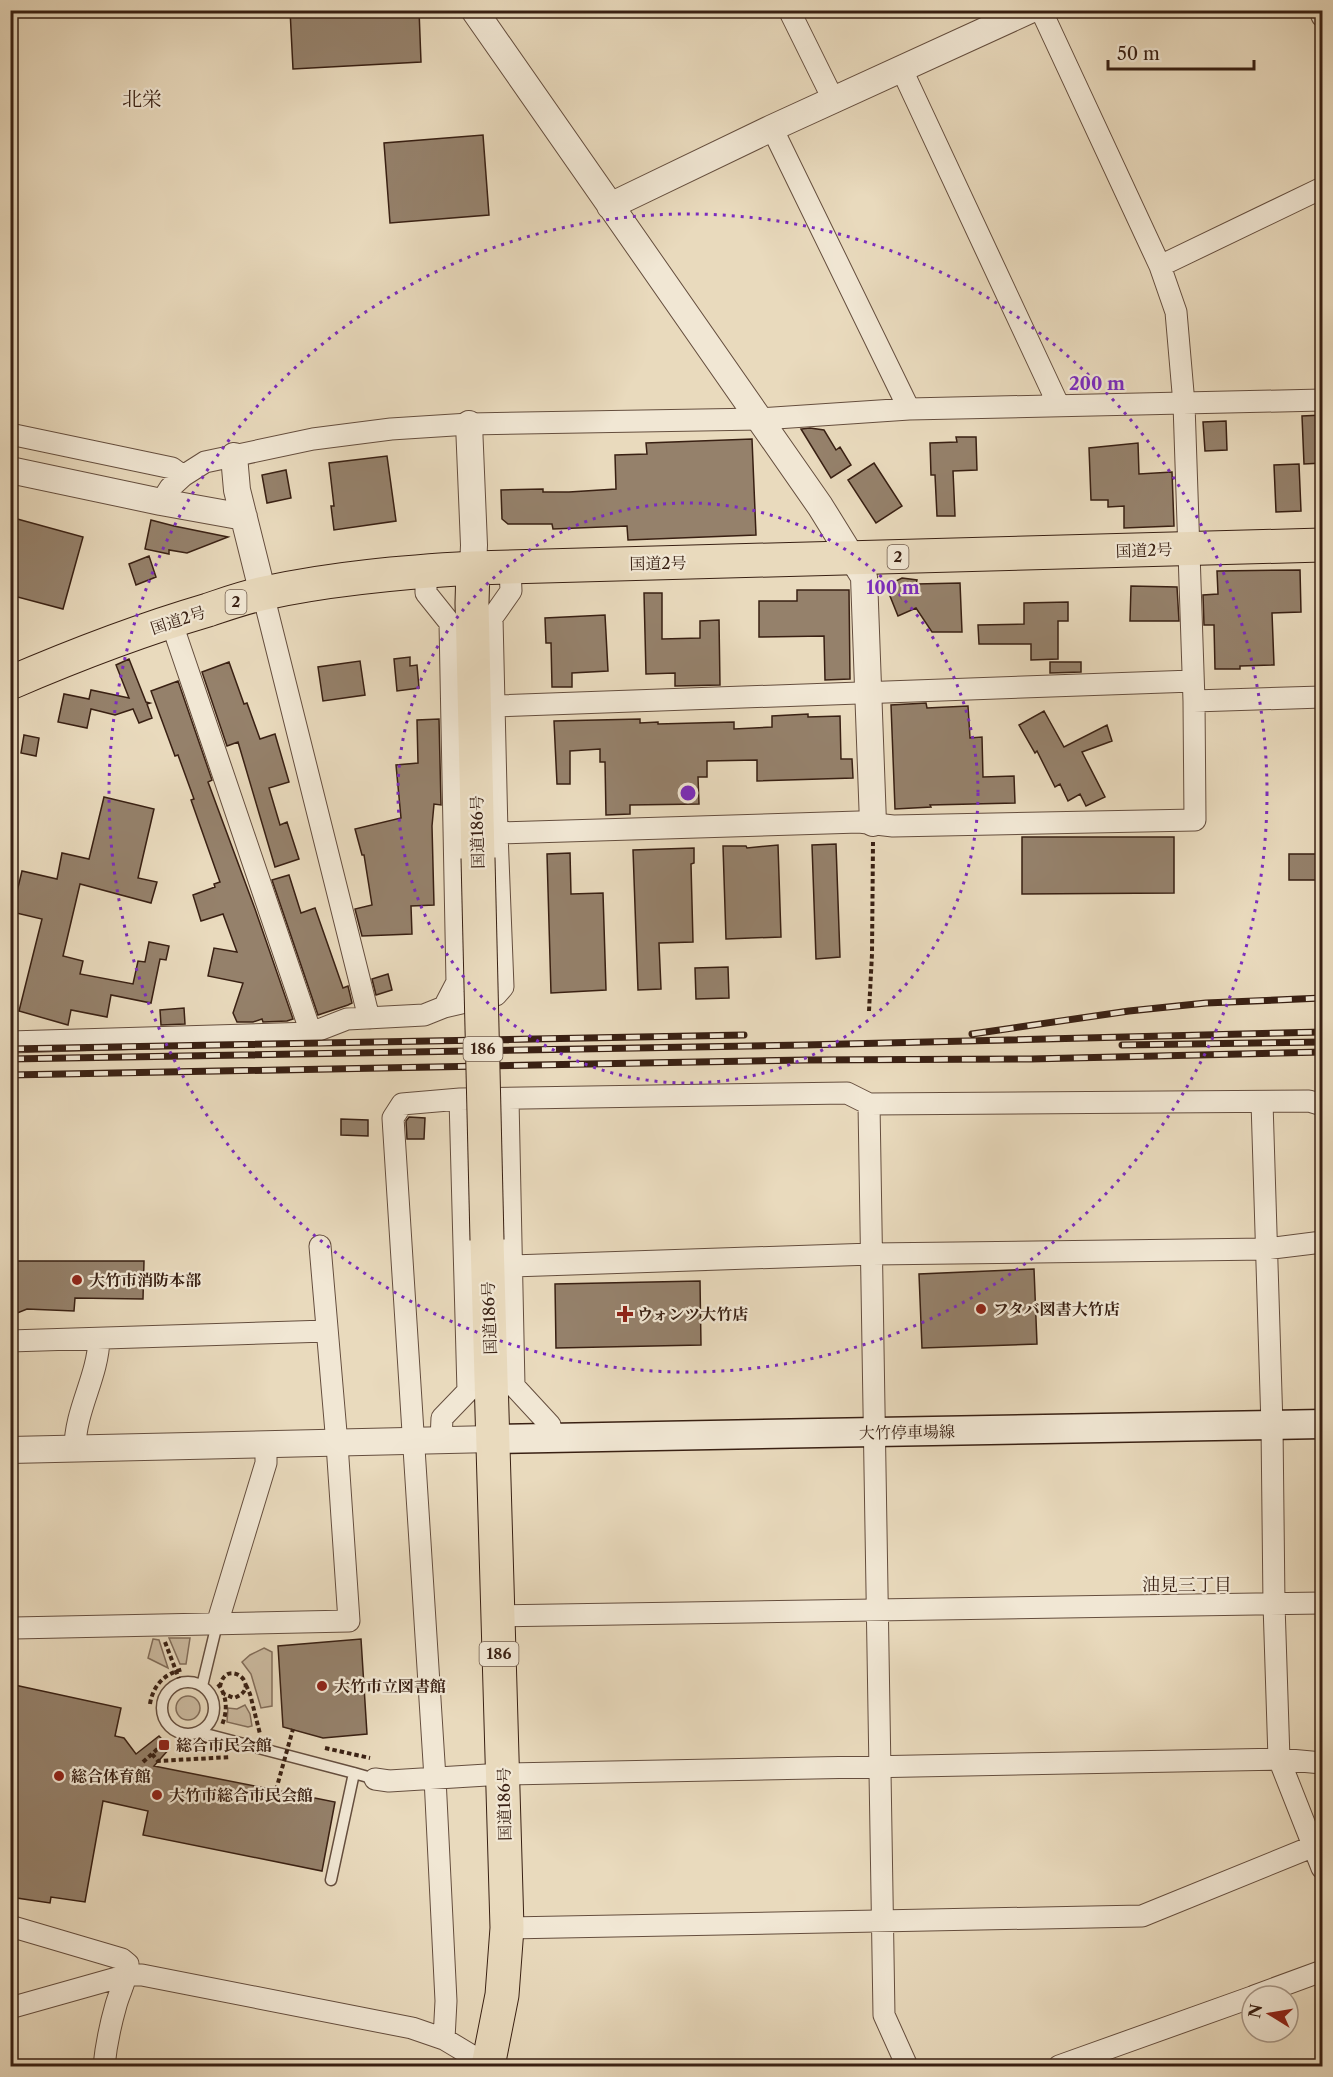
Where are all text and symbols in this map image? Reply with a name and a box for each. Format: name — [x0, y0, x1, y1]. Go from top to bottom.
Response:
scale bar — [1108, 33, 1254, 71]
text: 50 m — [1117, 43, 1160, 65]
district label: 北栄 — [122, 87, 162, 111]
text: 200 m — [1069, 373, 1125, 395]
street label: 国道2号 — [1115, 539, 1173, 561]
road number: 2 — [888, 545, 908, 569]
street label: 国道2号 — [629, 553, 687, 573]
text: 100 m — [866, 577, 920, 599]
road number: 2 — [226, 590, 246, 614]
street label: 国道2号 — [148, 602, 208, 638]
centre of rings — [678, 783, 698, 803]
street label: 国道186号 — [466, 795, 488, 869]
road number: 186 — [464, 1037, 502, 1061]
place label: 大竹市消防本部 — [89, 1270, 202, 1290]
marker: 大竹市消防本部 — [70, 1273, 84, 1287]
street label: 国道186号 — [478, 1281, 500, 1355]
place label: フタバ図書大竹店 — [993, 1299, 1120, 1319]
marker: フタバ図書大竹店 — [974, 1302, 988, 1316]
place label: ウォンツ大竹店 — [637, 1304, 748, 1324]
marker: ウォンツ大竹店 — [618, 1307, 632, 1321]
street label: 大竹停車場線 — [859, 1421, 955, 1443]
district label: 油見三丁目 — [1142, 1574, 1232, 1596]
road number: 186 — [480, 1642, 518, 1666]
place label: 大竹市立図書館 — [334, 1676, 446, 1696]
marker: 大竹市立図書館 — [315, 1679, 329, 1693]
place label: 総合市民会館 — [176, 1735, 272, 1755]
marker: 総合市民会館 — [157, 1738, 171, 1752]
place label: 総合体育館 — [71, 1766, 151, 1786]
street label: 国道186号 — [493, 1767, 515, 1841]
marker: 総合体育館 — [52, 1769, 66, 1783]
place label: 大竹市総合市民会館 — [169, 1785, 313, 1805]
marker: 大竹市総合市民会館 — [150, 1788, 164, 1802]
north arrow — [1240, 1984, 1300, 2044]
text: N — [1244, 2002, 1266, 2020]

